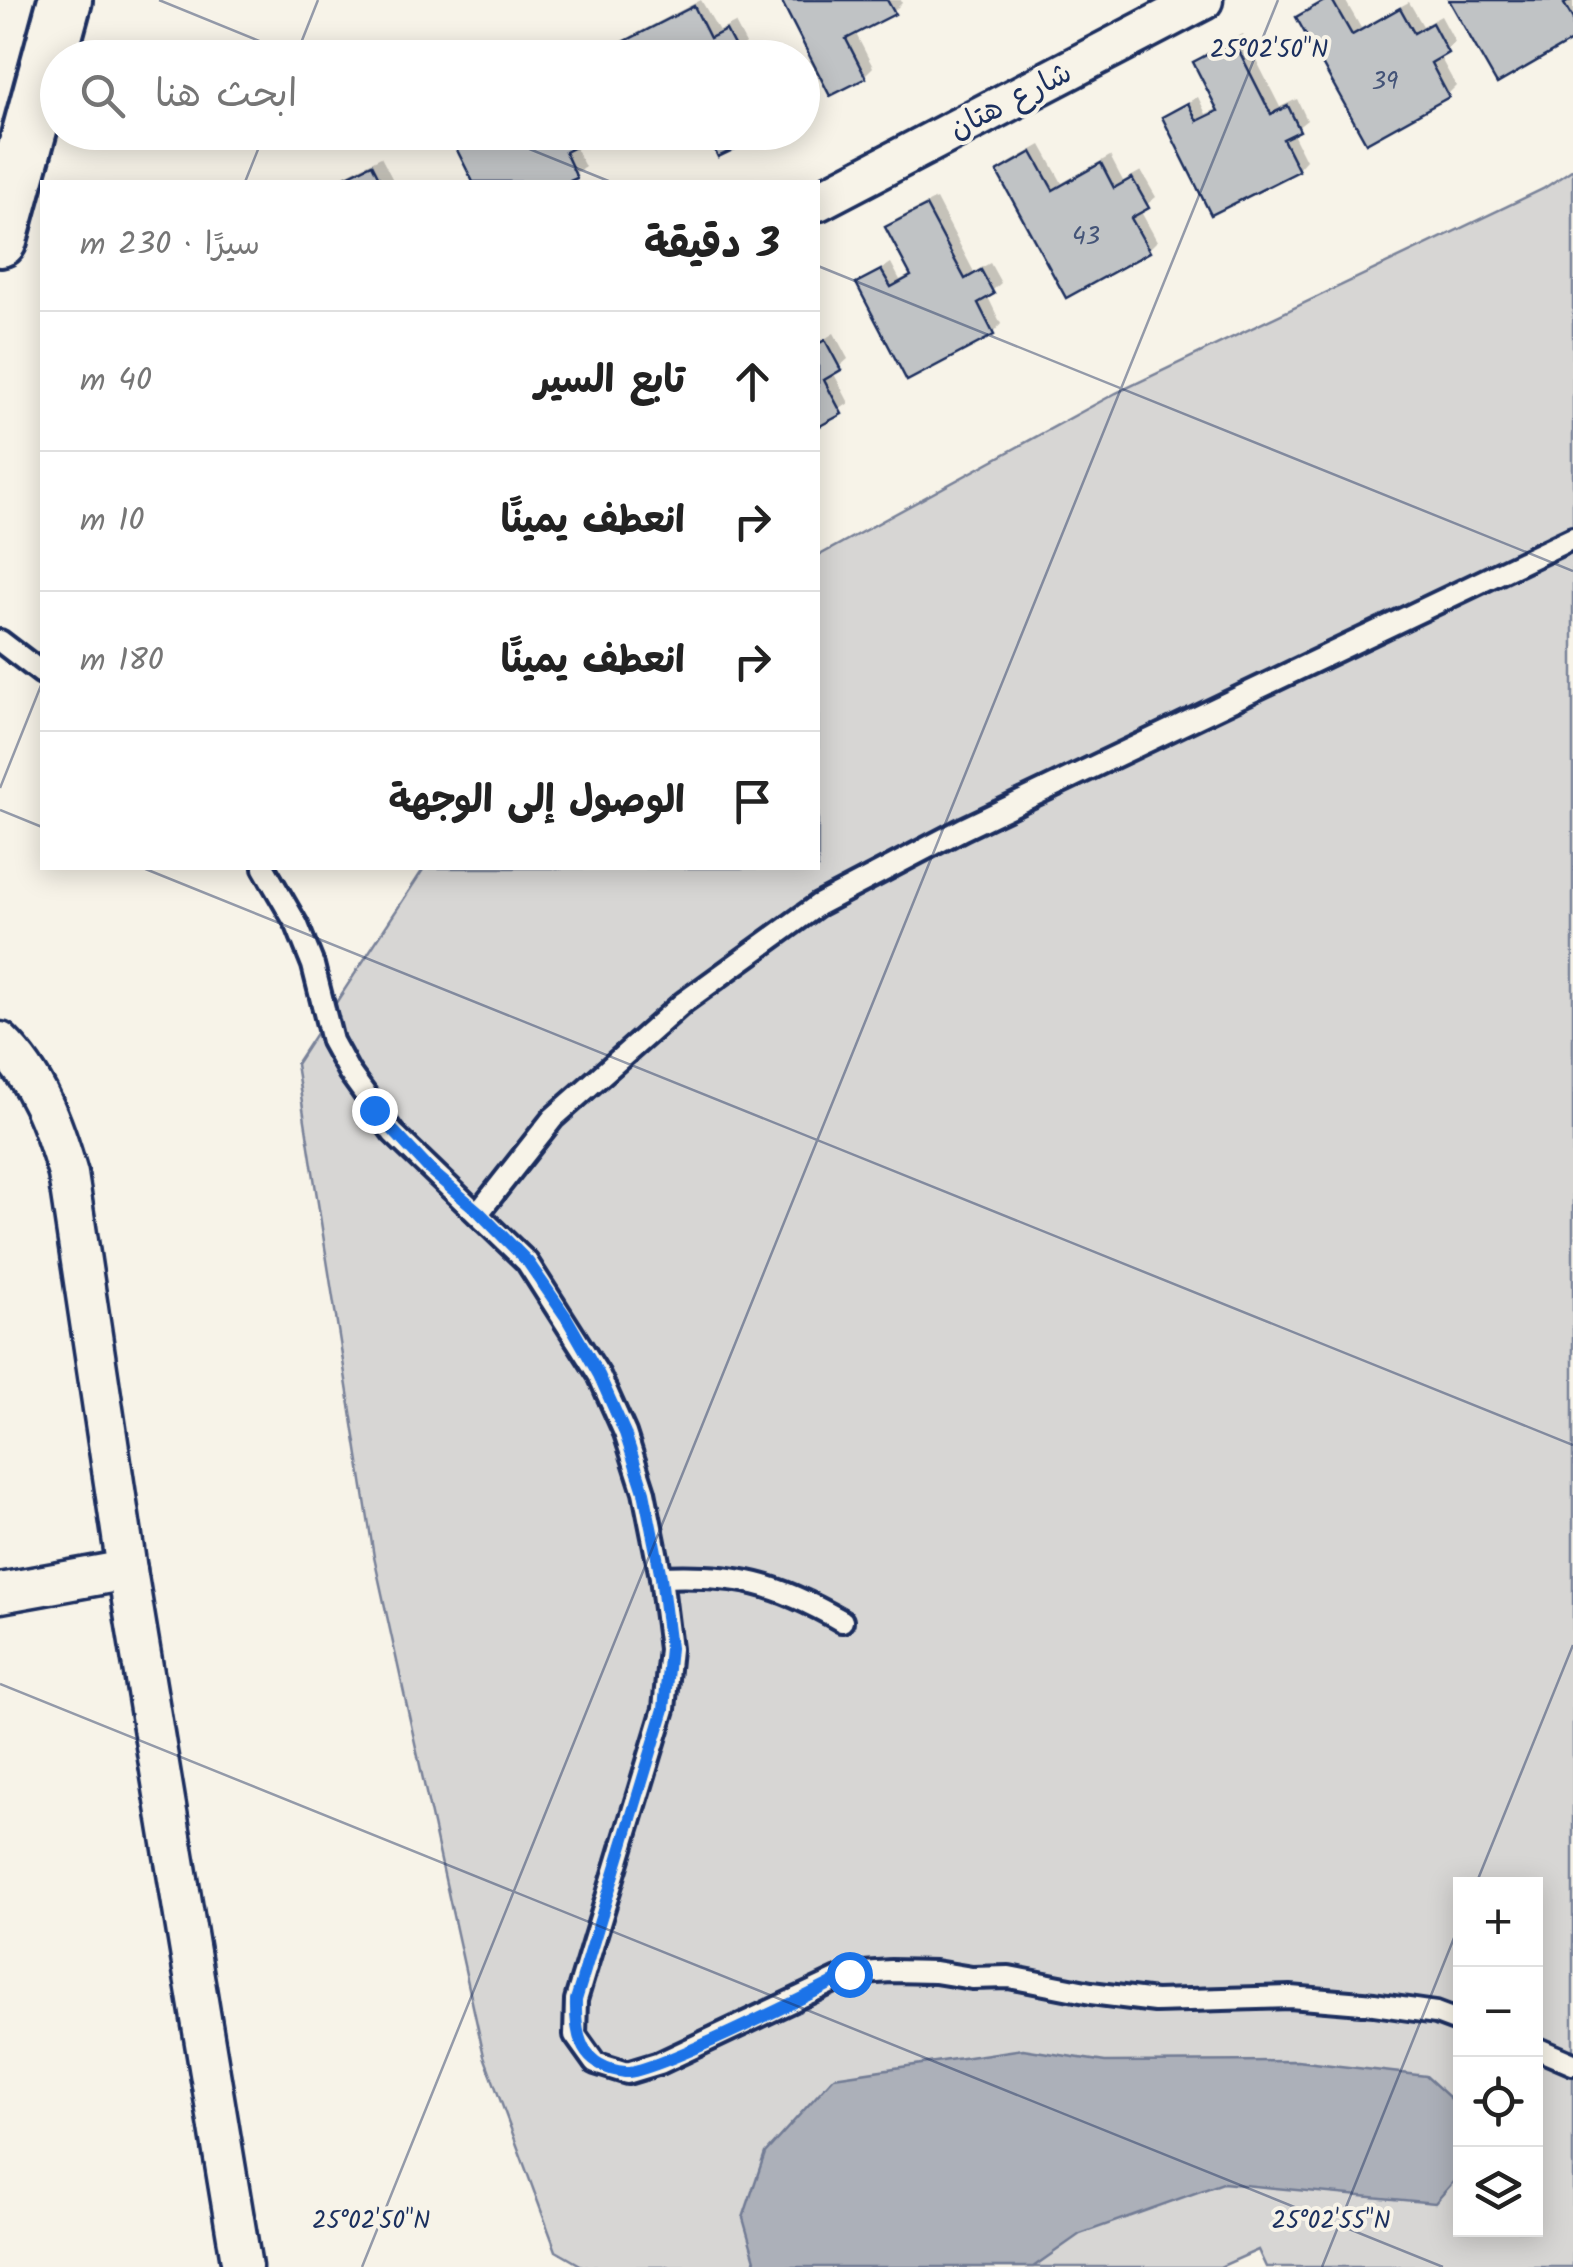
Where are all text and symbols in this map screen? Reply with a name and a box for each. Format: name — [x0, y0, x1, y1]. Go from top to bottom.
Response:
text: 25°02'50"N — [1210, 30, 1328, 70]
search box — [40, 40, 820, 150]
street label: شارع هتان — [941, 50, 1081, 153]
house number: 39 — [1372, 62, 1398, 102]
text: ابحث هنا — [155, 66, 297, 126]
icon: search — [75, 68, 130, 123]
text: 3 دقيقة — [644, 212, 780, 279]
house number: 43 — [1072, 217, 1100, 257]
text: سيرًا · 230 m — [80, 220, 260, 271]
text: تابع السير — [535, 352, 685, 412]
icon: ahead — [725, 354, 780, 409]
text: 40 m — [80, 356, 152, 407]
text: انعطف يمينًا — [501, 492, 685, 552]
icon: right — [725, 494, 780, 549]
text: 10 m — [80, 496, 144, 547]
text: انعطف يمينًا — [501, 632, 685, 692]
icon: right — [725, 634, 780, 689]
text: 180 m — [80, 636, 164, 687]
text: الوصول إلى الوجهة — [389, 772, 685, 832]
icon: arrive — [725, 774, 780, 829]
route end — [352, 1088, 398, 1134]
map controls — [1453, 1877, 1543, 2237]
button: + — [1453, 1877, 1543, 1967]
route start — [827, 1952, 873, 1998]
button: − — [1453, 1967, 1543, 2057]
button: locate — [1453, 2057, 1543, 2147]
button: layers — [1453, 2147, 1543, 2237]
text: 25°02'50"N — [312, 2201, 430, 2241]
text: 25°02'55"N — [1271, 2201, 1391, 2241]

